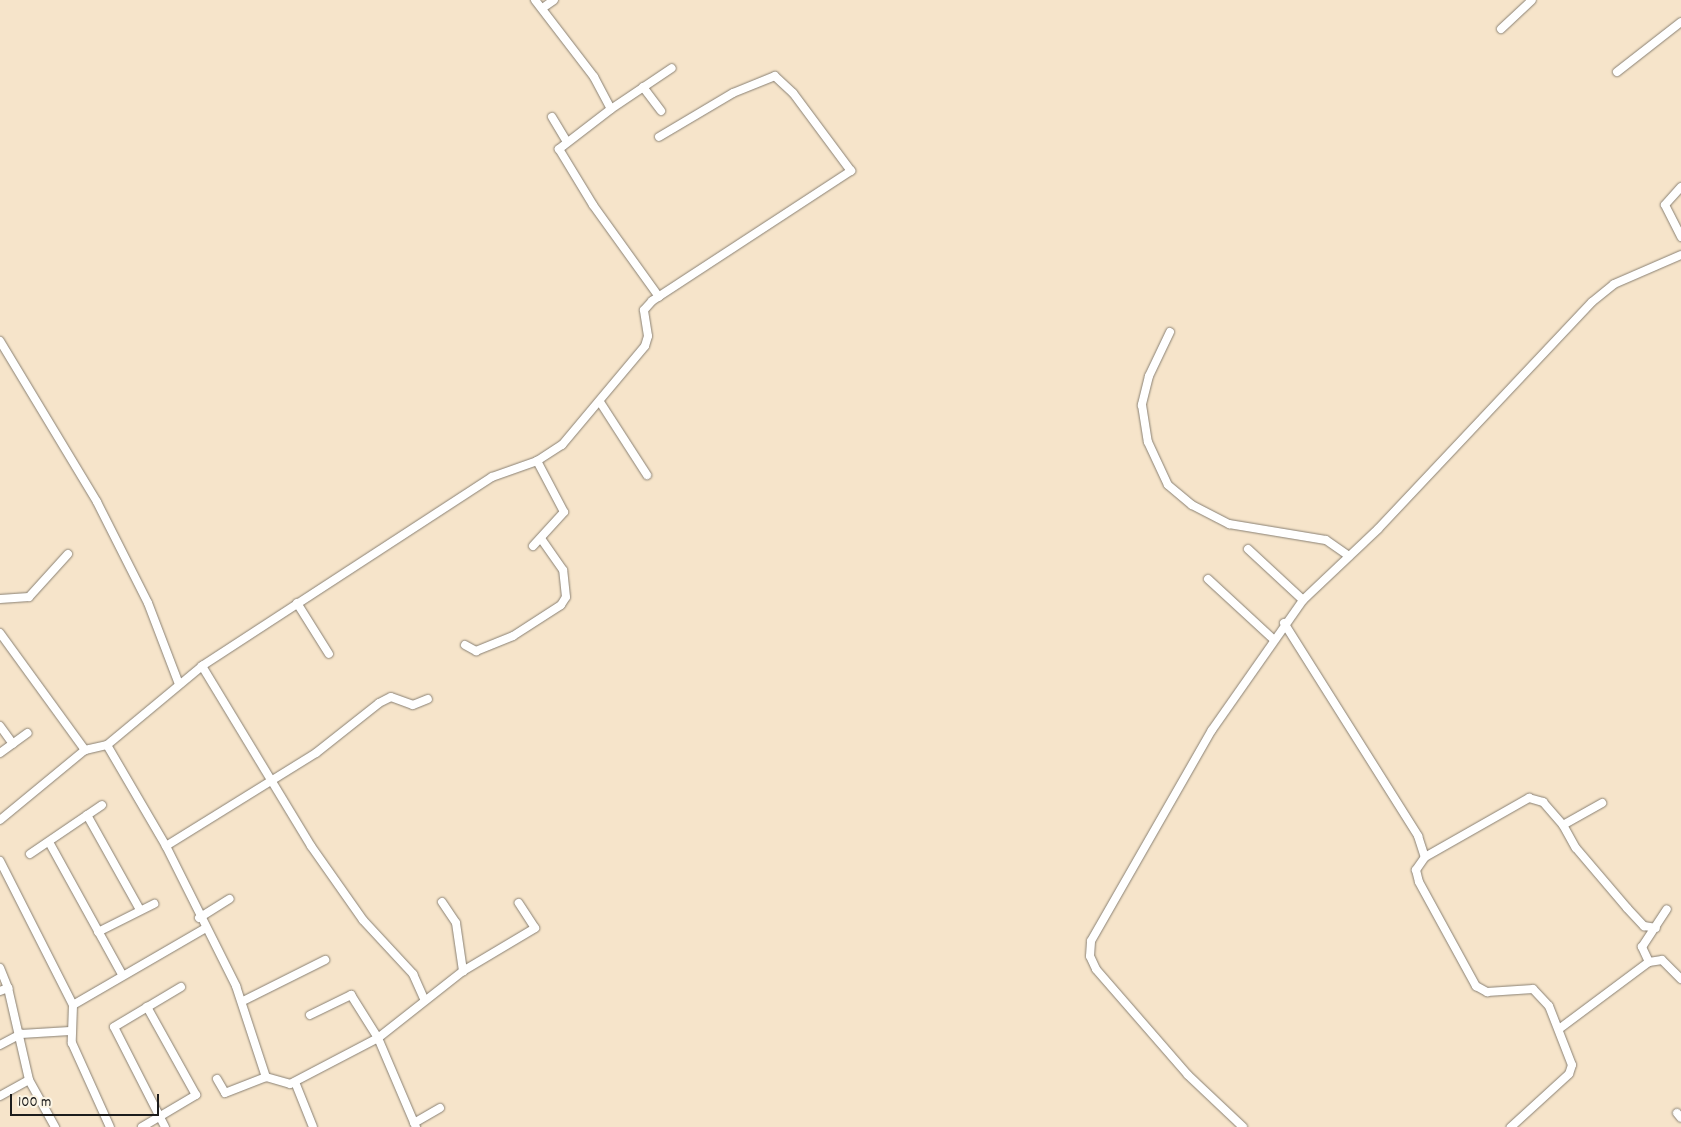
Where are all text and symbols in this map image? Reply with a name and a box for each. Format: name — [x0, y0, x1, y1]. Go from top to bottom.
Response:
scale bar — [12, 1084, 161, 1116]
text: 100 m — [18, 1092, 51, 1114]

